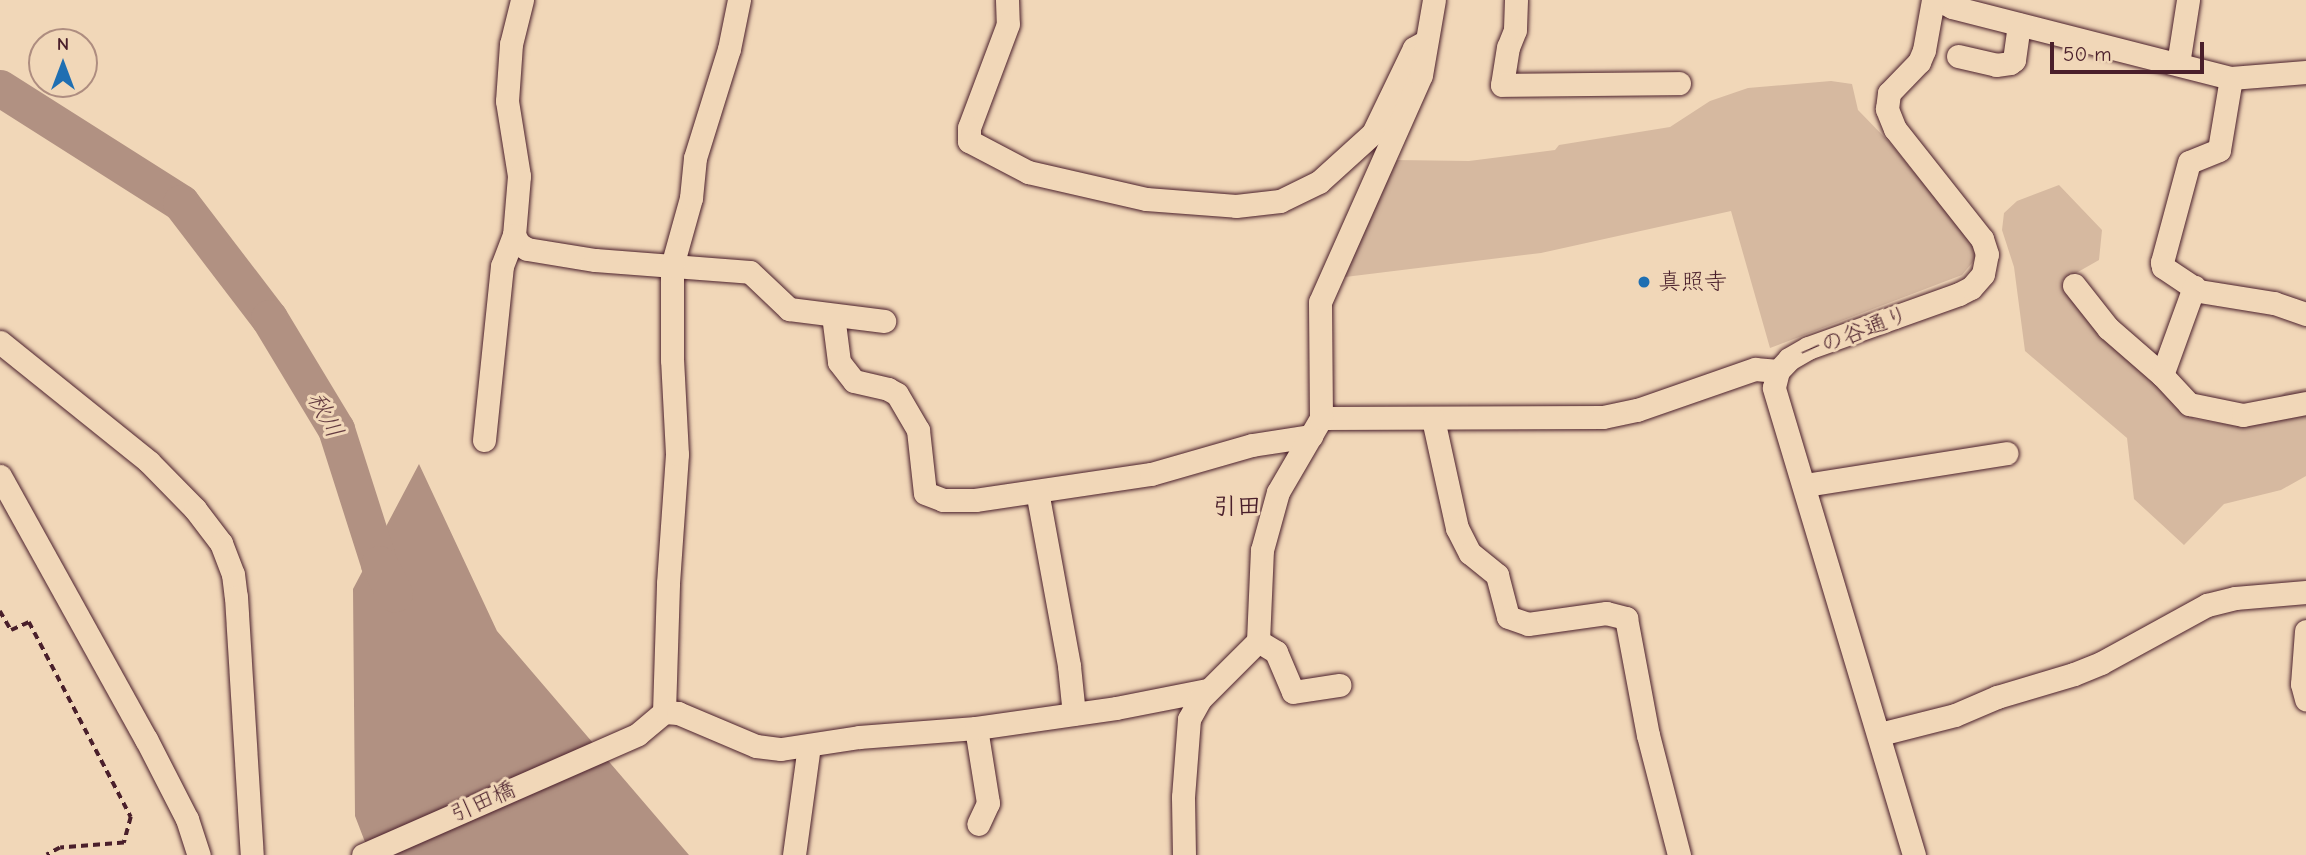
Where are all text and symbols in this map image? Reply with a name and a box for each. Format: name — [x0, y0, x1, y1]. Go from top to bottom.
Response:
north arrow — [28, 28, 98, 98]
scale bar — [2054, 28, 2208, 72]
text: N — [57, 33, 69, 55]
text: 50 m — [2063, 42, 2112, 66]
place label: 真照寺 — [1658, 268, 1727, 296]
marker: 真照寺 — [1636, 274, 1652, 290]
street label: 一の谷通り — [1795, 301, 1913, 367]
water label: 秋川 — [301, 387, 349, 443]
district label: 引田 — [1213, 493, 1261, 521]
street label: 引田橋 — [446, 775, 520, 829]

